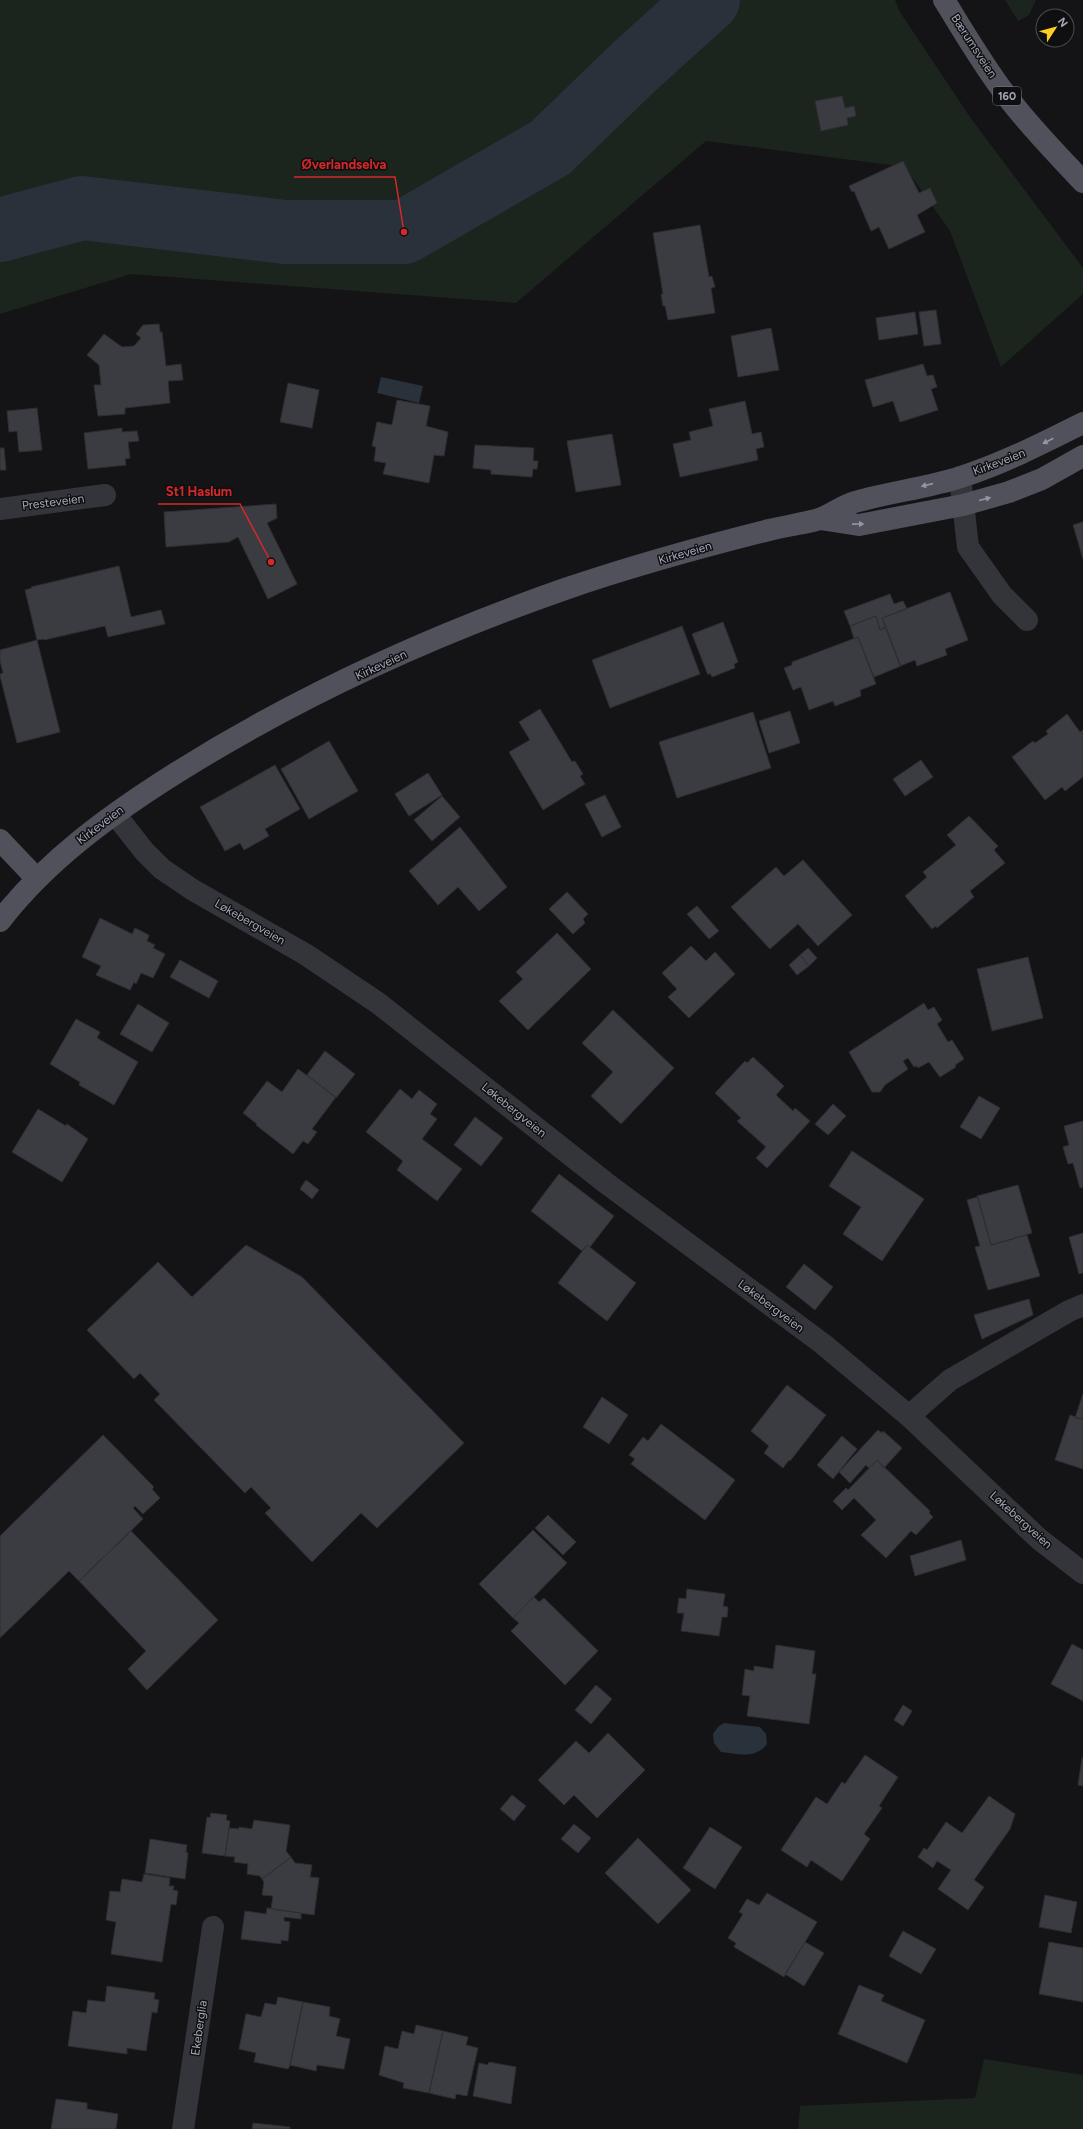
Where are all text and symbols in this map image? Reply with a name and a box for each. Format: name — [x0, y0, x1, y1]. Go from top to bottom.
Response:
north arrow — [1035, 8, 1075, 48]
street label: Bærumsveien — [948, 12, 1000, 81]
text: N — [1055, 15, 1070, 30]
road number: 160 — [993, 87, 1021, 105]
callout: Øverlandselva — [294, 152, 395, 177]
text: Øverlandselva — [301, 157, 387, 172]
one-way arrow — [1043, 438, 1054, 444]
street label: Kirkeveien — [971, 446, 1027, 478]
callout: St1 Haslum — [158, 479, 240, 504]
one-way arrow — [920, 483, 933, 489]
text: St1 Haslum — [166, 484, 232, 499]
street label: Presteveien — [21, 491, 85, 513]
one-way arrow — [979, 495, 992, 501]
one-way arrow — [852, 521, 865, 527]
street label: Kirkeveien — [657, 539, 714, 567]
street label: Kirkeveien — [353, 647, 409, 683]
street label: Kirkeveien — [74, 803, 126, 847]
street label: Løkebergveien — [212, 896, 288, 948]
street label: Løkebergveien — [479, 1080, 549, 1140]
street label: Løkebergveien — [735, 1277, 807, 1335]
street label: Løkebergveien — [987, 1488, 1055, 1552]
street label: Ekeberglia — [188, 2000, 210, 2056]

